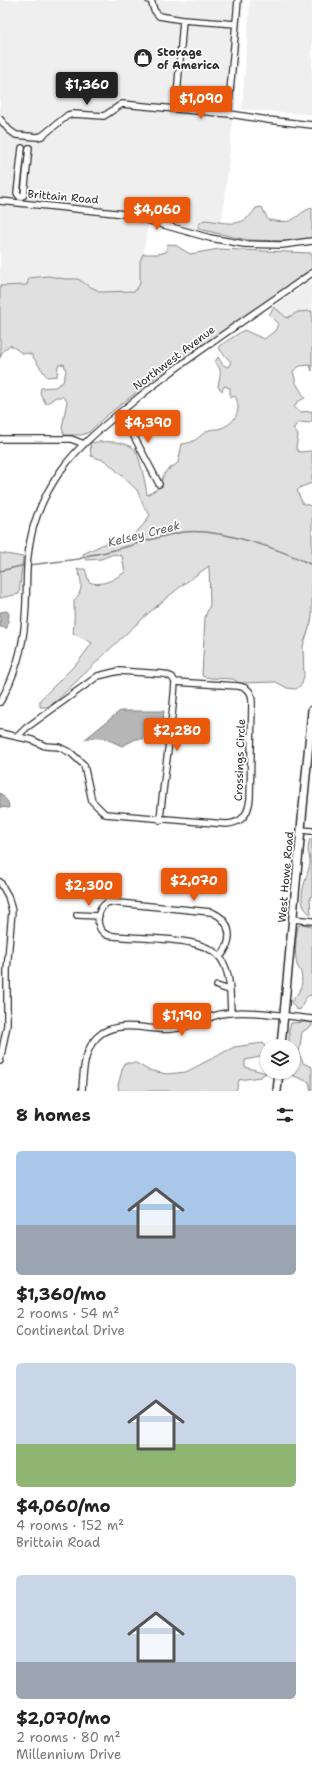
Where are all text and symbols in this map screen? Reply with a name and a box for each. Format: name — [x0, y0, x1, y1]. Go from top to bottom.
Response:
place label: Storage of America — [157, 45, 220, 73]
shop icon: Storage of America — [132, 47, 154, 69]
pin: $1,360 — [54, 72, 120, 106]
text: $1,360 — [65, 76, 109, 93]
pin: $1,090 — [168, 86, 234, 120]
text: $1,090 — [179, 90, 223, 107]
street label: Brittain Road — [27, 186, 99, 208]
pin: $4,060 — [124, 197, 190, 231]
text: $4,060 — [133, 201, 181, 218]
street label: Northwest Avenue — [130, 322, 218, 394]
pin: $4,390 — [115, 410, 181, 444]
text: $4,390 — [124, 414, 172, 431]
water label: Kelsey Creek — [106, 517, 182, 551]
pin: $2,280 — [144, 718, 210, 752]
street label: Crossings Circle — [231, 719, 249, 801]
text: $2,280 — [153, 722, 201, 739]
street label: West Howe Road — [275, 831, 297, 923]
pin: $2,070 — [161, 868, 227, 902]
text: $2,070 — [170, 872, 218, 889]
pin: $2,300 — [56, 873, 122, 907]
text: $2,300 — [65, 877, 113, 894]
pin: $1,190 — [149, 1003, 215, 1037]
text: $1,190 — [162, 1007, 202, 1024]
map controls — [260, 1039, 300, 1079]
button: layers — [260, 1039, 300, 1079]
text: 8 homes — [16, 1104, 91, 1126]
icon: filters — [274, 1104, 296, 1126]
icon: home — [120, 1177, 192, 1249]
text: $1,360/mo — [16, 1283, 106, 1305]
text: 2 rooms · 54 m² — [16, 1305, 119, 1322]
text: Continental Drive — [16, 1322, 125, 1339]
icon: home — [120, 1389, 192, 1461]
text: $4,060/mo — [16, 1495, 111, 1517]
text: 4 rooms · 152 m² — [16, 1517, 124, 1534]
text: Brittain Road — [16, 1534, 100, 1551]
icon: home — [120, 1601, 192, 1673]
text: $2,070/mo — [16, 1707, 111, 1729]
text: 2 rooms · 80 m² — [16, 1729, 120, 1746]
text: Millennium Drive — [16, 1746, 121, 1763]

